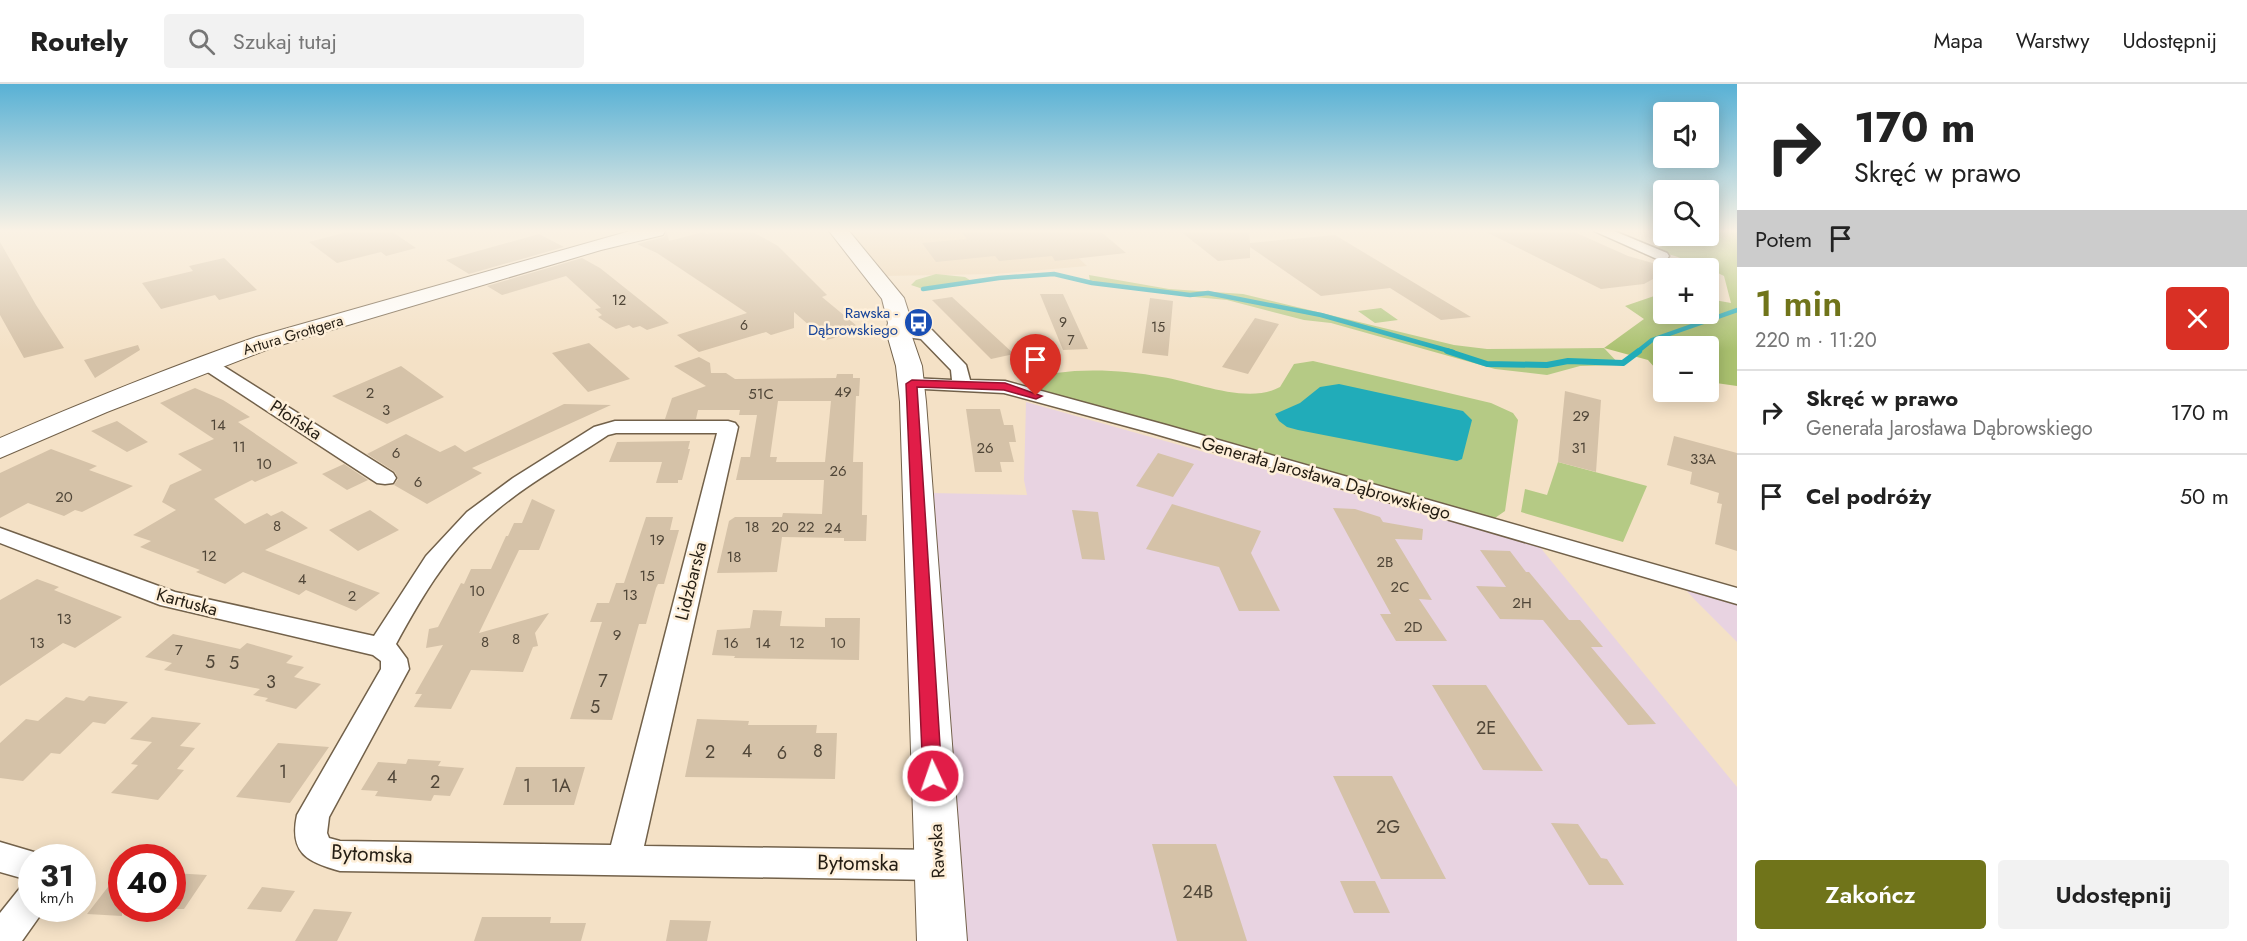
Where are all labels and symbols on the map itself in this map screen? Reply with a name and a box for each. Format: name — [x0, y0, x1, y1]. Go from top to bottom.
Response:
house number: 12 — [612, 290, 626, 310]
place label: Rawska - Dąbrowskiego — [808, 302, 899, 341]
bus stop icon: Rawska - Dąbrowskiego — [903, 306, 935, 338]
street label: Artura Grottgera — [240, 309, 346, 361]
house number: 9 — [1059, 312, 1067, 332]
house number: 6 — [740, 315, 748, 335]
house number: 15 — [1151, 317, 1165, 337]
house number: 7 — [1067, 330, 1075, 350]
pin — [1010, 334, 1061, 396]
house number: 49 — [834, 381, 852, 403]
house number: 2 — [366, 382, 374, 404]
house number: 51C — [748, 383, 774, 405]
street label: Płońska — [265, 394, 327, 446]
house number: 3 — [382, 399, 390, 421]
house number: 29 — [1572, 405, 1590, 427]
house number: 14 — [210, 414, 226, 436]
street label: Generała Jarosława Dąbrowskiego — [1198, 430, 1454, 526]
house number: 11 — [232, 436, 246, 458]
house number: 26 — [976, 437, 994, 459]
house number: 31 — [1572, 437, 1586, 459]
house number: 6 — [392, 442, 400, 464]
house number: 33A — [1690, 448, 1716, 470]
house number: 10 — [256, 453, 272, 475]
house number: 26 — [829, 460, 847, 482]
house number: 6 — [414, 471, 422, 493]
house number: 20 — [55, 486, 73, 508]
house number: 8 — [273, 515, 281, 537]
house number: 18 — [745, 516, 759, 538]
house number: 20 — [771, 516, 789, 538]
house number: 22 — [797, 516, 815, 538]
house number: 24 — [824, 517, 842, 539]
house number: 19 — [649, 529, 665, 551]
street label: Lidzbarska — [669, 539, 713, 623]
house number: 12 — [201, 545, 217, 567]
house number: 18 — [727, 546, 741, 568]
house number: 2B — [1377, 551, 1393, 573]
house number: 15 — [639, 565, 655, 587]
house number: 4 — [298, 568, 307, 590]
house number: 2C — [1391, 576, 1409, 598]
house number: 10 — [469, 580, 485, 602]
street label: Kartuska — [153, 581, 221, 623]
house number: 13 — [623, 584, 637, 606]
house number: 2 — [348, 585, 356, 607]
house number: 2H — [1512, 592, 1532, 614]
house number: 13 — [57, 608, 71, 630]
house number: 2D — [1404, 616, 1422, 638]
house number: 9 — [613, 624, 621, 646]
house number: 8 — [512, 628, 520, 650]
house number: 8 — [481, 631, 489, 653]
house number: 13 — [30, 632, 44, 654]
house number: 16 — [723, 632, 739, 654]
house number: 14 — [755, 632, 771, 654]
house number: 12 — [789, 632, 805, 654]
house number: 10 — [830, 632, 846, 654]
house number: 7 — [175, 639, 183, 661]
house number: 5 — [205, 649, 215, 675]
house number: 5 — [229, 650, 239, 676]
house number: 7 — [598, 668, 608, 694]
house number: 3 — [266, 669, 276, 695]
house number: 5 — [590, 694, 600, 720]
house number: 2E — [1476, 715, 1496, 741]
house number: 4 — [742, 738, 752, 764]
house number: 8 — [813, 738, 823, 764]
house number: 2 — [705, 739, 715, 765]
house number: 6 — [777, 740, 787, 766]
position arrow — [901, 744, 965, 808]
house number: 1 — [279, 759, 287, 785]
house number: 4 — [387, 764, 397, 790]
house number: 2 — [430, 769, 440, 795]
house number: 1 — [523, 773, 531, 799]
house number: 1A — [551, 773, 571, 799]
house number: 2G — [1376, 814, 1400, 840]
street label: Rawska — [923, 823, 951, 879]
street label: Bytomska — [330, 837, 414, 871]
speed limit sign: 40 — [108, 844, 186, 922]
street label: Bytomska — [817, 847, 899, 879]
house number: 24B — [1183, 879, 1213, 905]

